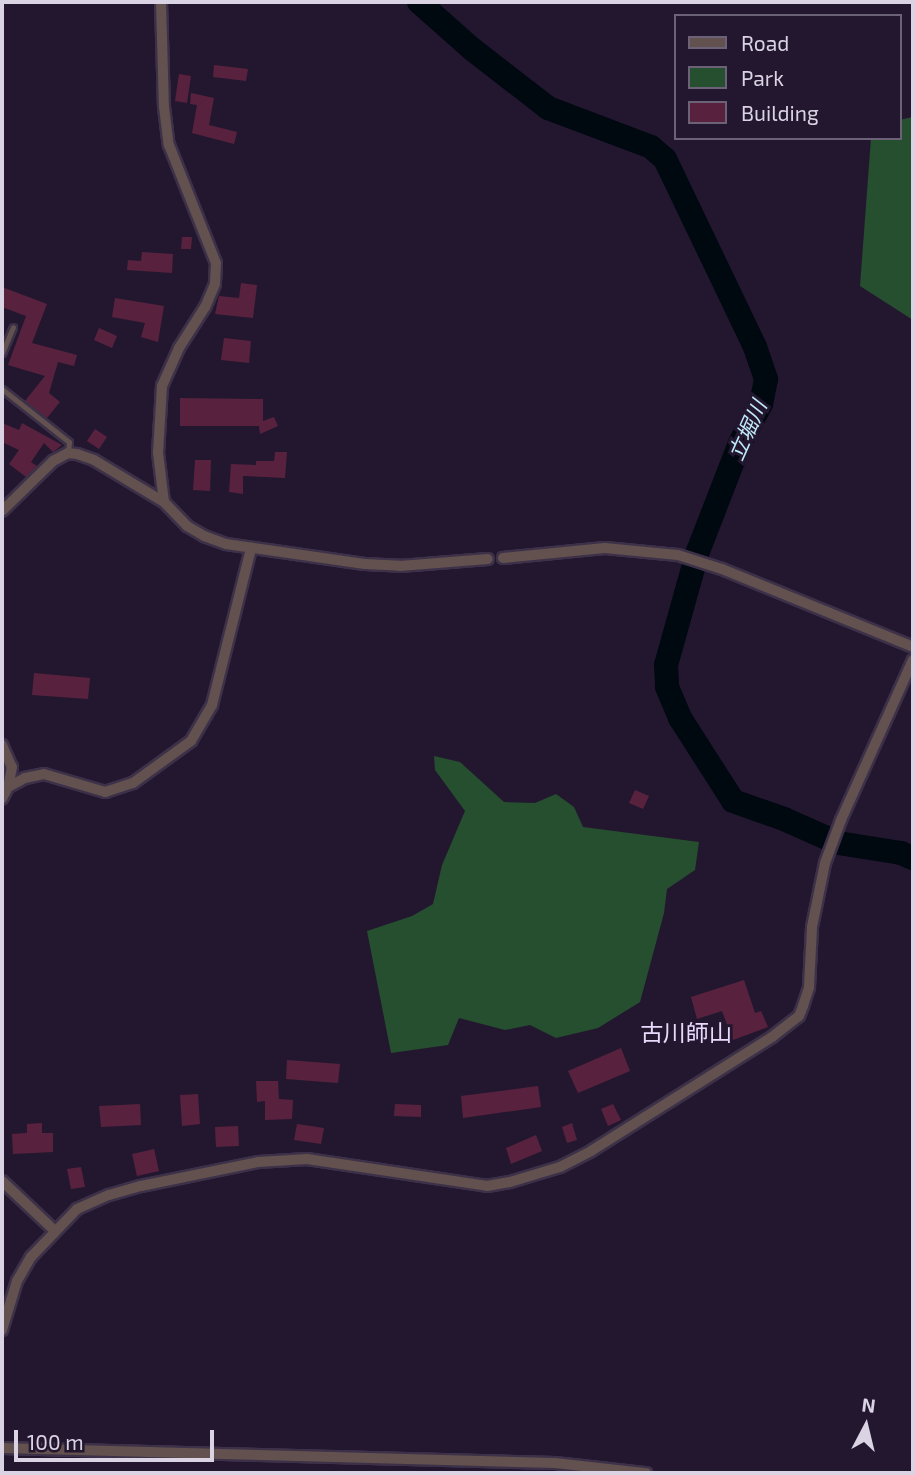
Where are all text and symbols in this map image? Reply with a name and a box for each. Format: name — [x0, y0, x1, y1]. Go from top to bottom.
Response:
legend — [674, 14, 901, 140]
text: Road — [741, 30, 789, 55]
text: Park — [741, 65, 784, 90]
text: Building — [741, 100, 819, 125]
water label: 立堀川 — [723, 396, 771, 464]
district label: 古川師山 — [640, 1018, 732, 1046]
north arrow — [831, 1391, 901, 1461]
text: N — [860, 1392, 877, 1417]
scale bar — [18, 1416, 217, 1460]
text: 100 m — [27, 1429, 84, 1454]

